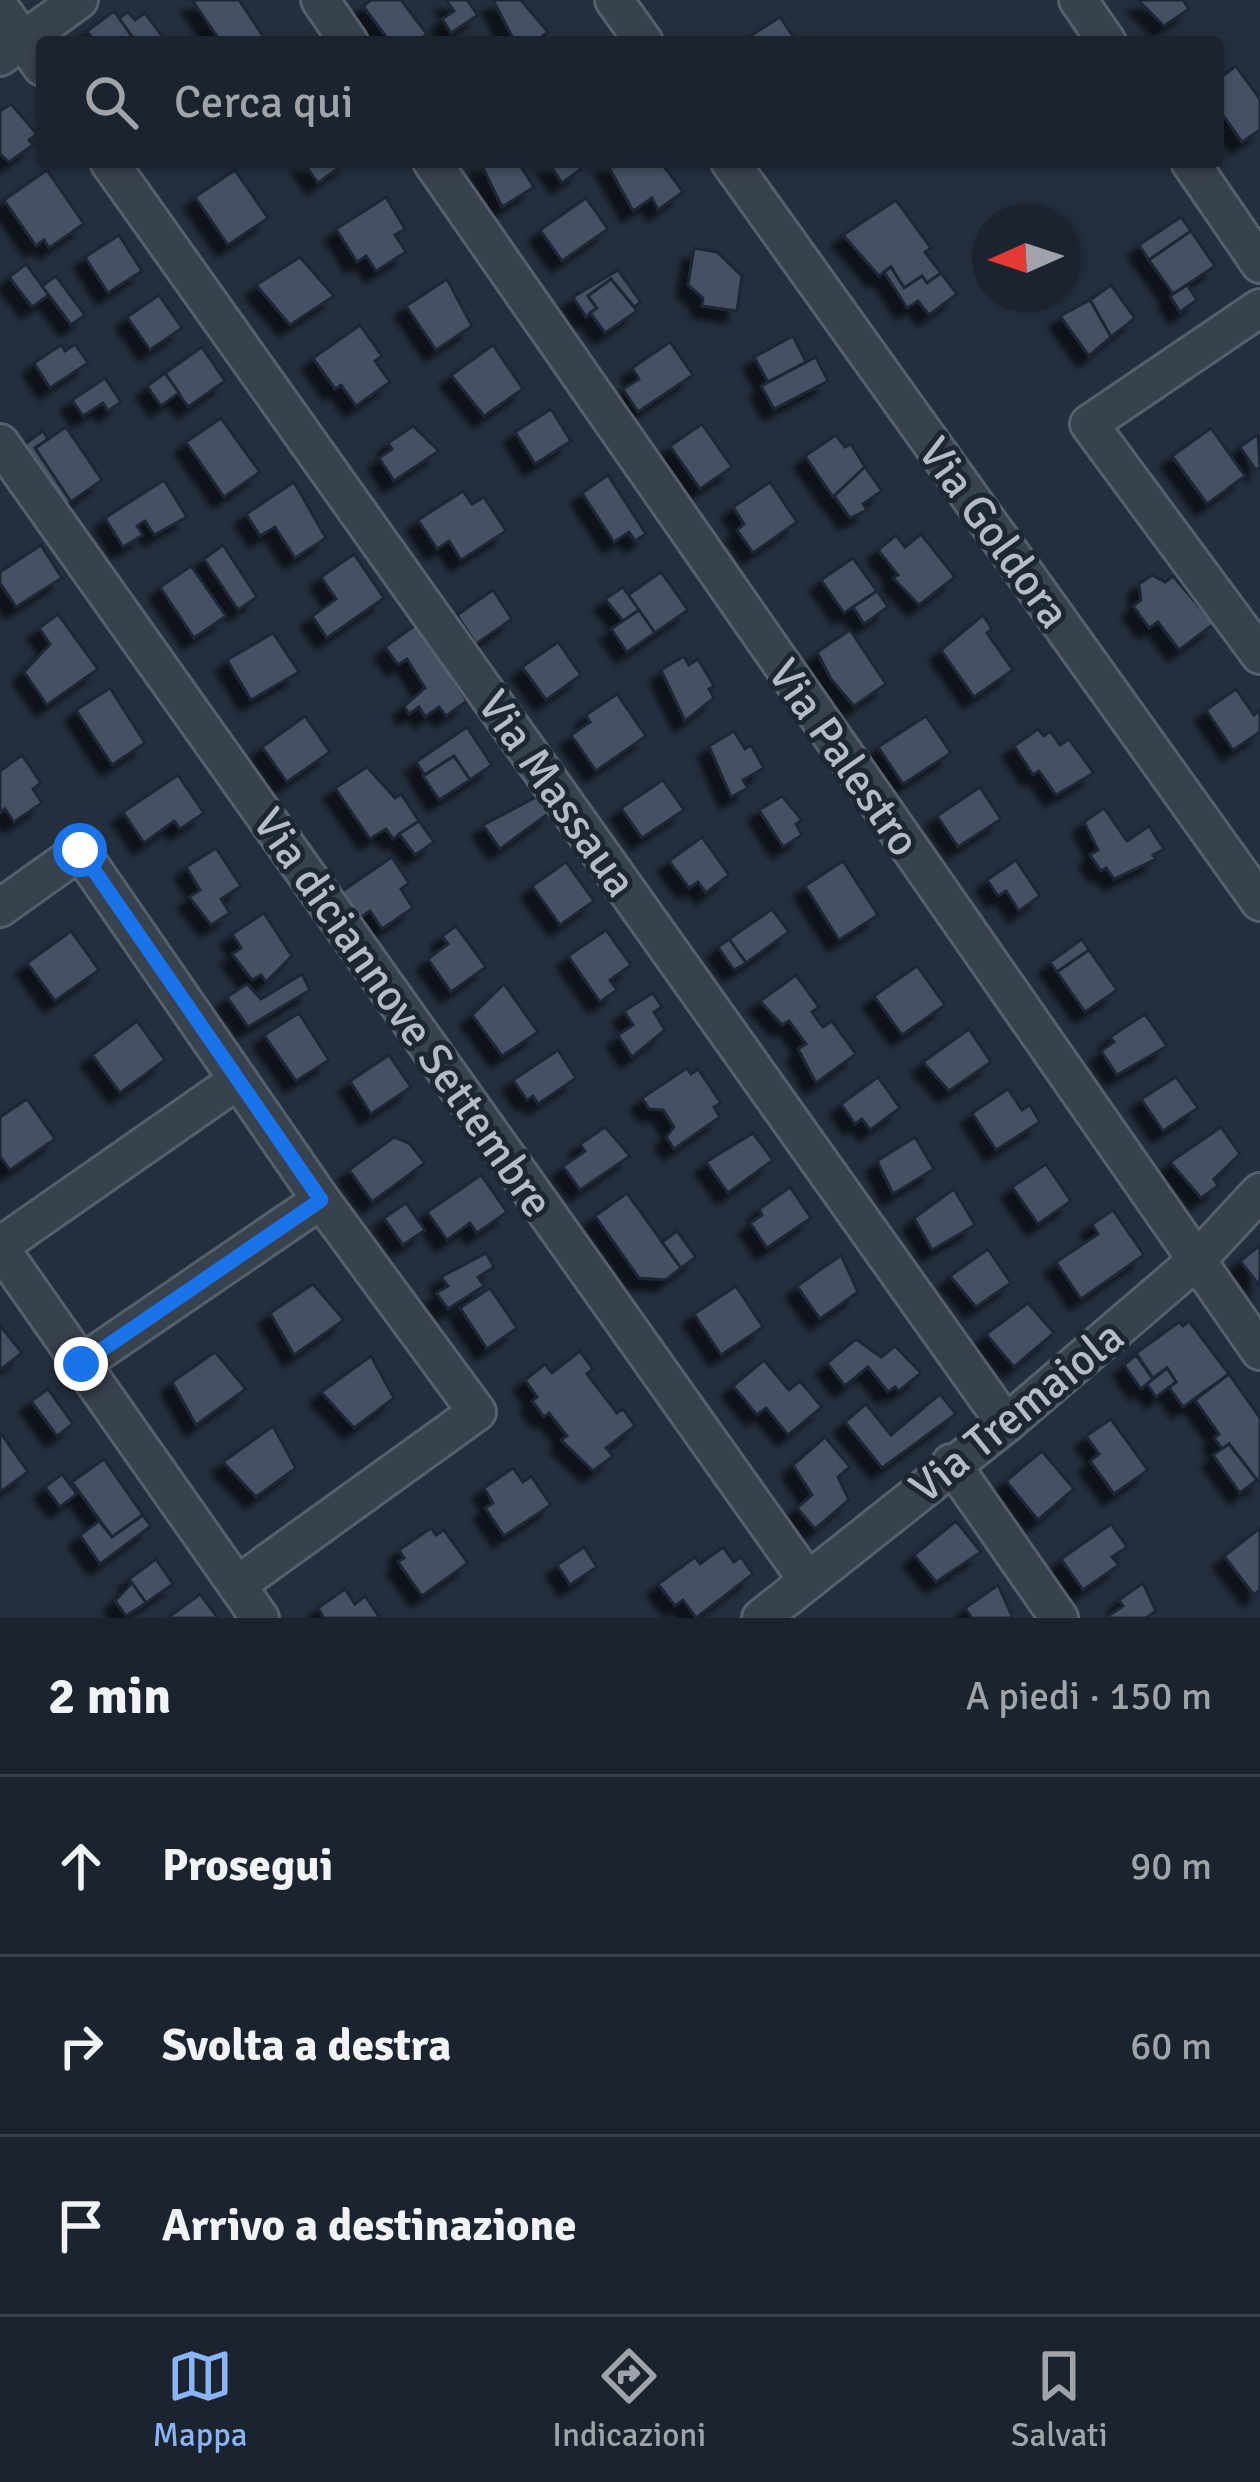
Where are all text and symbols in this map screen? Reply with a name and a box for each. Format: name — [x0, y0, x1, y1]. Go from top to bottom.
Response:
search box — [36, 36, 1224, 168]
icon: search — [78, 69, 144, 135]
text: Cerca qui — [174, 75, 353, 130]
north arrow — [972, 204, 1080, 312]
street label: Via Goldora — [906, 427, 1081, 639]
street label: Via Palestro — [756, 649, 932, 867]
street label: Via Massaua — [466, 680, 648, 908]
street label: Via diciannove Settembre — [241, 798, 565, 1228]
route start — [53, 823, 107, 877]
street label: Via Tremaiola — [899, 1309, 1135, 1515]
route end — [54, 1337, 108, 1391]
text: 2 min — [48, 1665, 171, 1728]
text: A piedi · 150 m — [966, 1672, 1212, 1720]
icon: ahead — [48, 1833, 114, 1899]
text: Prosegui — [162, 1838, 333, 1893]
text: 90 m — [1130, 1842, 1212, 1890]
icon: right — [48, 2013, 114, 2079]
text: Svolta a destra — [162, 2018, 451, 2073]
text: 60 m — [1130, 2022, 1212, 2070]
icon: arrive — [48, 2193, 114, 2259]
text: Arrivo a destinazione — [162, 2198, 577, 2253]
tab: Mappa — [152, 2343, 247, 2456]
tab: Indicazioni — [552, 2343, 706, 2456]
tab: Salvati — [1011, 2343, 1108, 2456]

